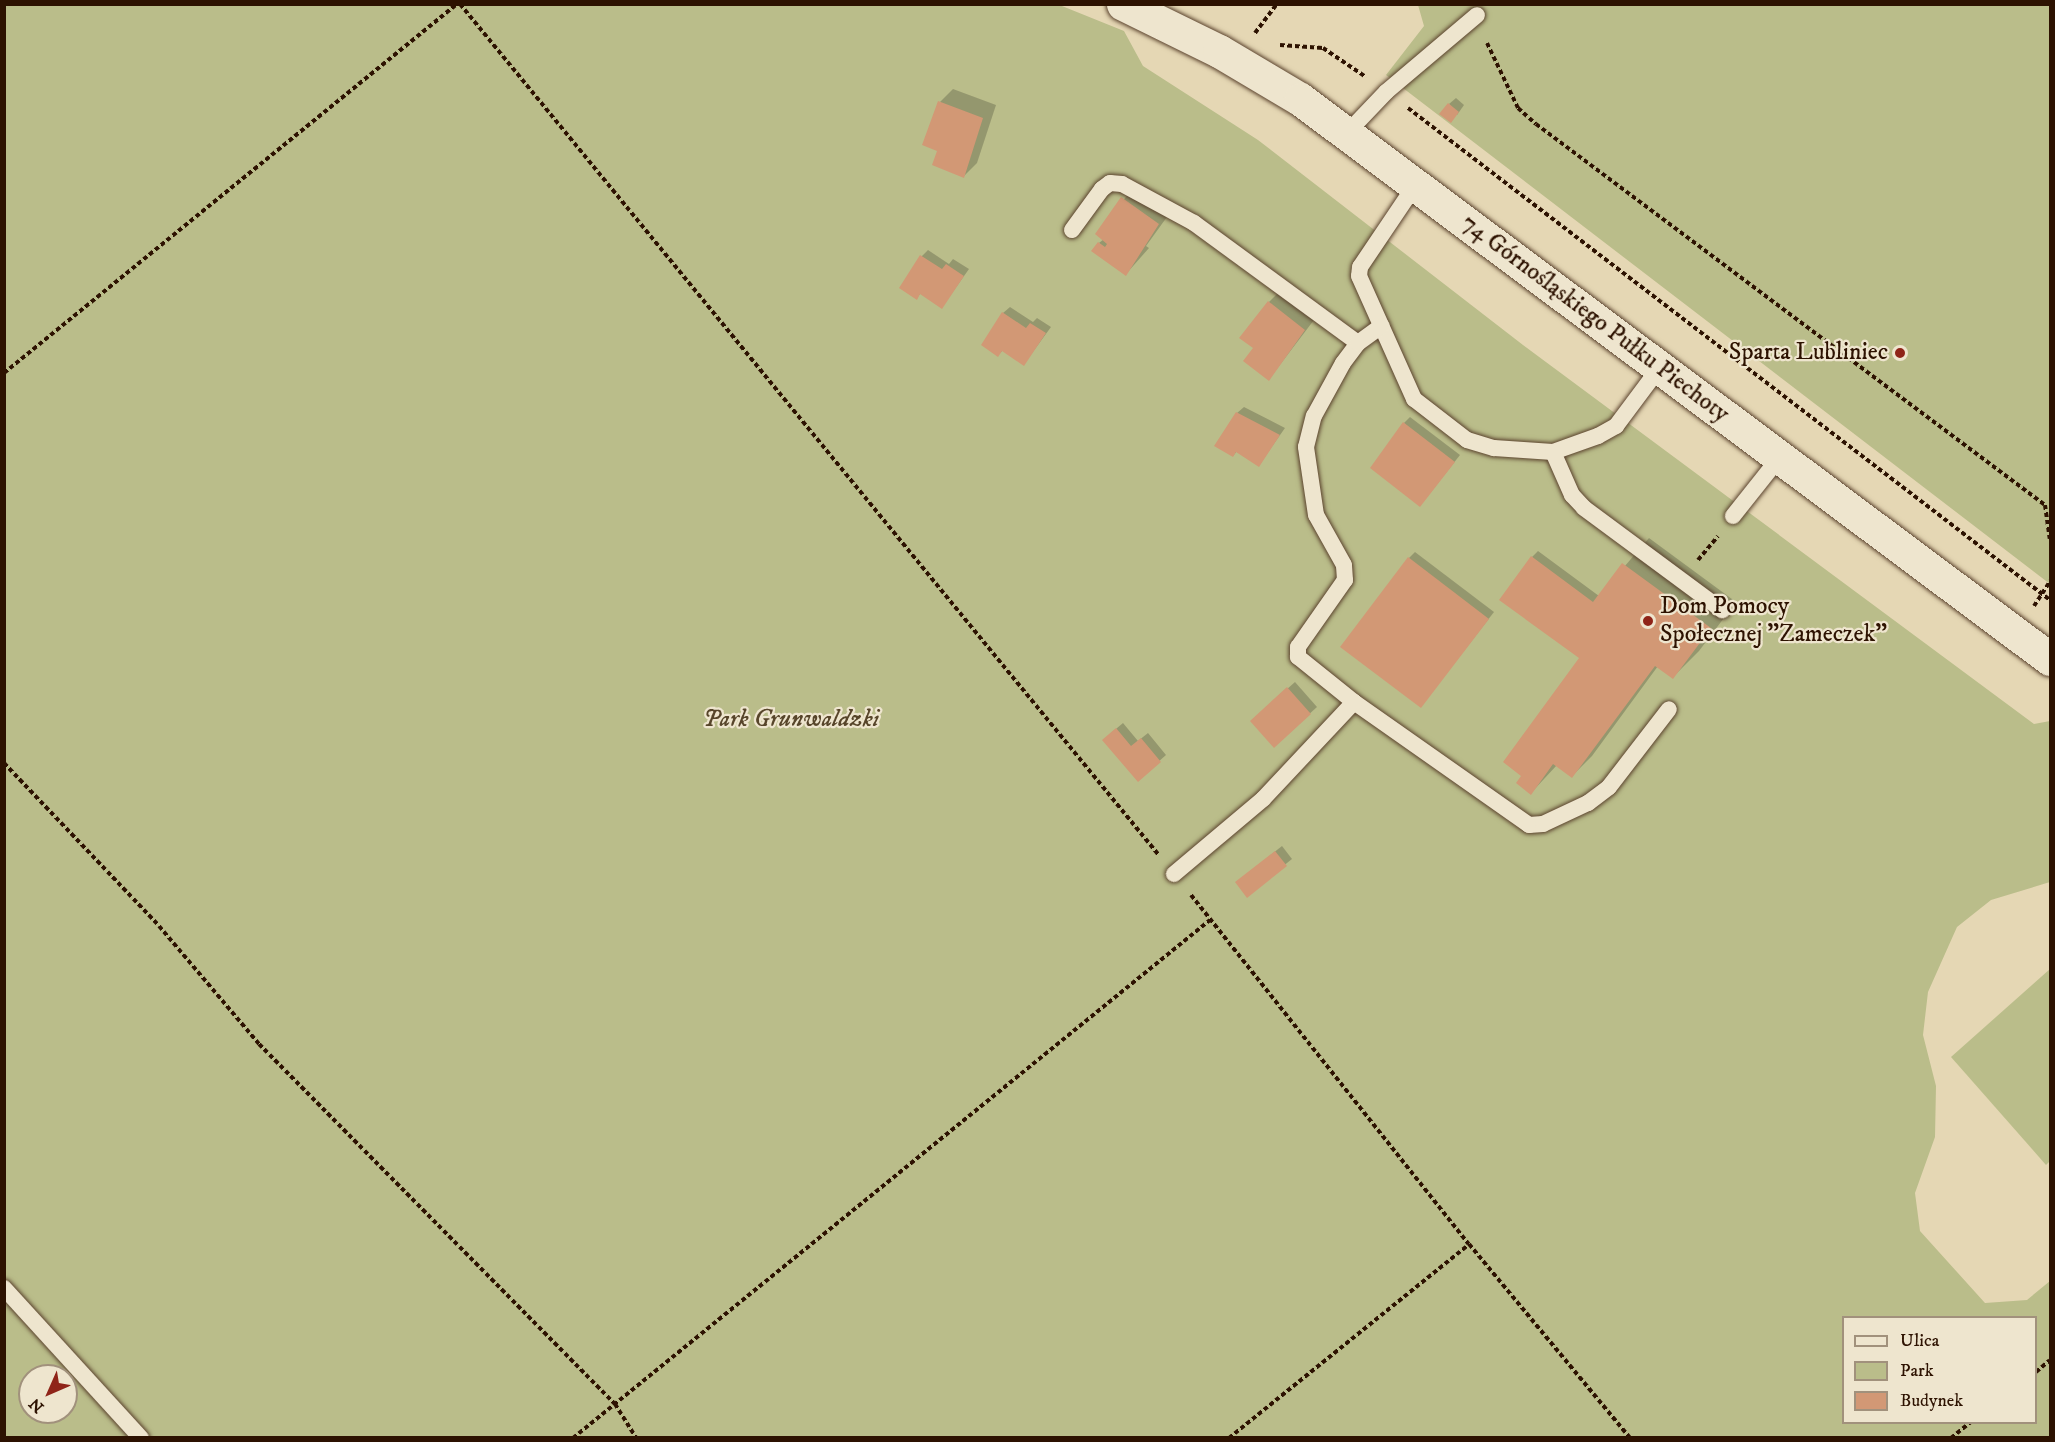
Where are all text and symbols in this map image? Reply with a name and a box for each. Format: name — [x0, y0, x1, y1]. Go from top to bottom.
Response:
street label: 74 Górnośląskiego Pułku Piechoty — [1456, 209, 1734, 429]
place label: Sparta Lubliniec — [1729, 339, 1888, 367]
marker: Sparta Lubliniec — [1893, 346, 1907, 360]
place label: Dom Pomocy Społecznej "Zameczek" — [1660, 593, 1887, 649]
marker: Dom Pomocy Społecznej "Zameczek" — [1641, 614, 1655, 628]
park label: Park Grunwaldzki — [703, 706, 879, 734]
legend — [1842, 1316, 2037, 1424]
text: Ulica — [1900, 1330, 1939, 1352]
text: Park — [1900, 1360, 1934, 1382]
north arrow — [18, 1364, 78, 1424]
text: Budynek — [1900, 1390, 1963, 1412]
text: N — [25, 1394, 48, 1417]

